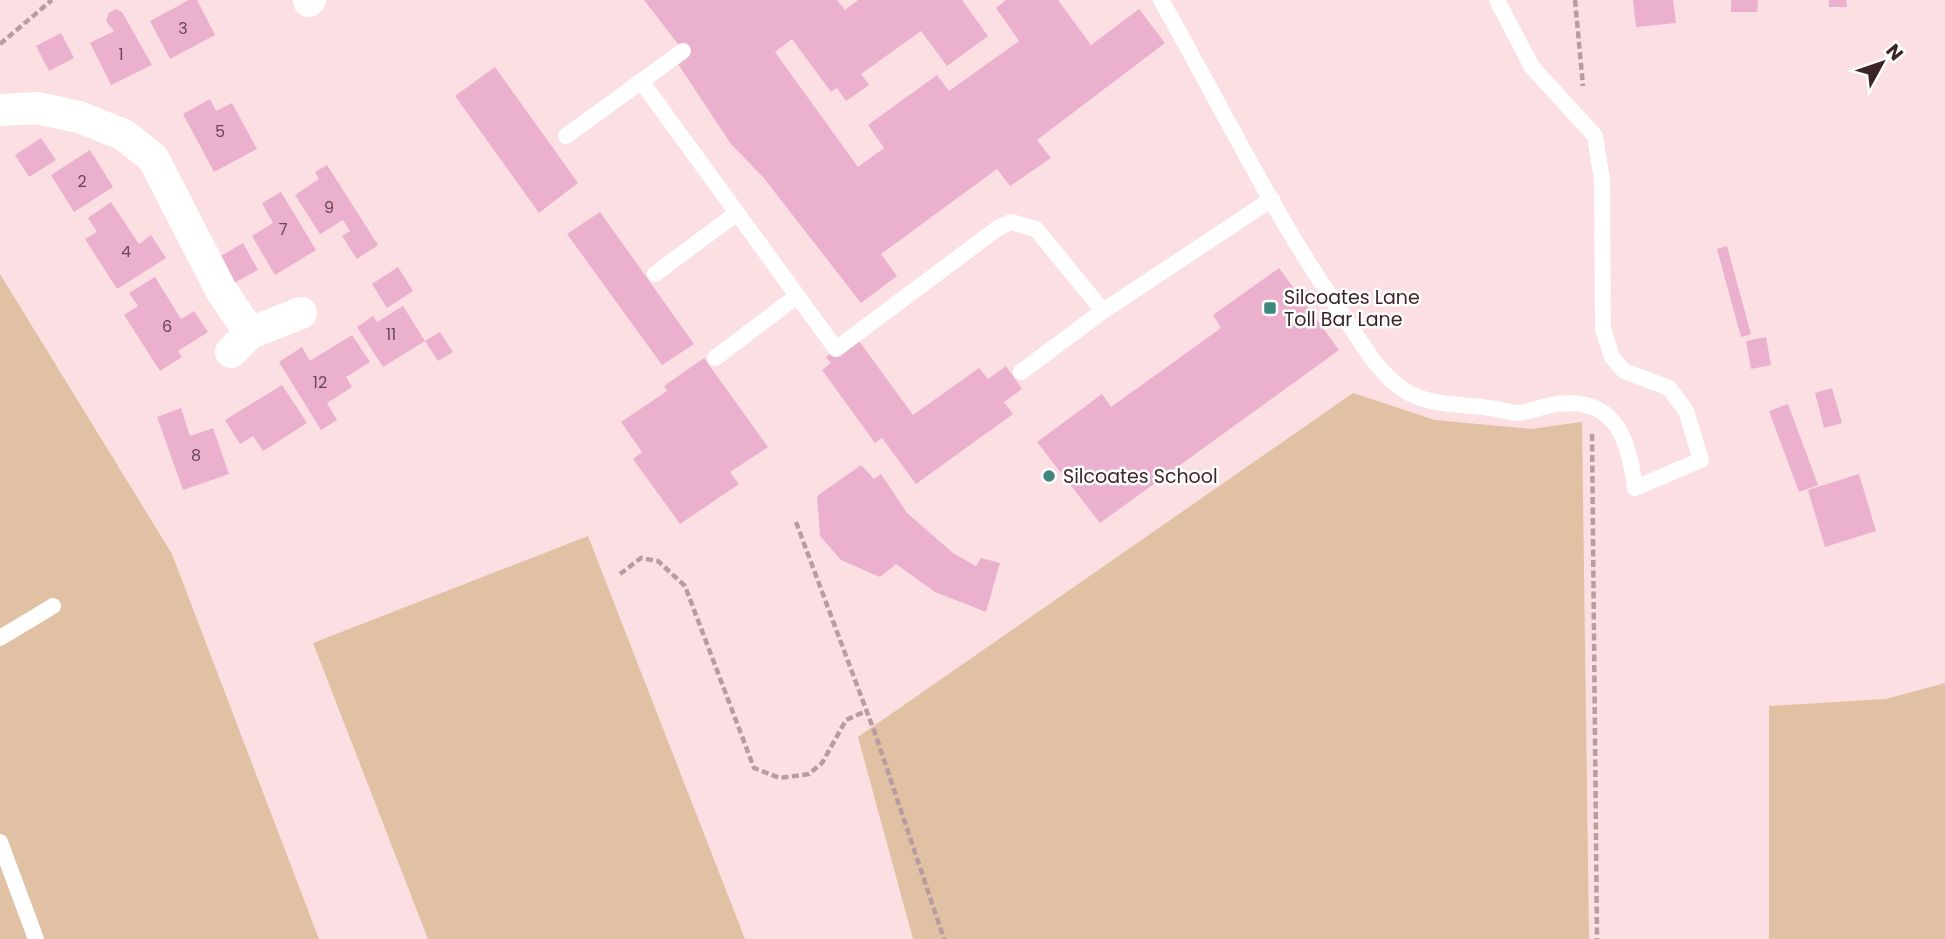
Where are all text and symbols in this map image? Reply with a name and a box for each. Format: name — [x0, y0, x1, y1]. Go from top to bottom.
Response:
house number: 3 — [178, 17, 188, 40]
north arrow — [1847, 28, 1917, 98]
text: N — [1880, 38, 1910, 67]
house number: 1 — [118, 43, 124, 66]
house number: 5 — [215, 120, 225, 143]
house number: 2 — [77, 170, 87, 193]
house number: 9 — [324, 196, 334, 219]
house number: 7 — [279, 218, 288, 241]
house number: 4 — [121, 240, 131, 263]
place label: Silcoates Lane Toll Bar Lane — [1284, 284, 1420, 333]
marker: Silcoates Lane Toll Bar Lane — [1262, 300, 1278, 316]
house number: 6 — [162, 315, 172, 338]
house number: 11 — [386, 323, 396, 346]
house number: 12 — [313, 371, 327, 394]
house number: 8 — [191, 444, 201, 467]
place label: Silcoates School — [1063, 463, 1218, 490]
marker: Silcoates School — [1041, 468, 1057, 484]

